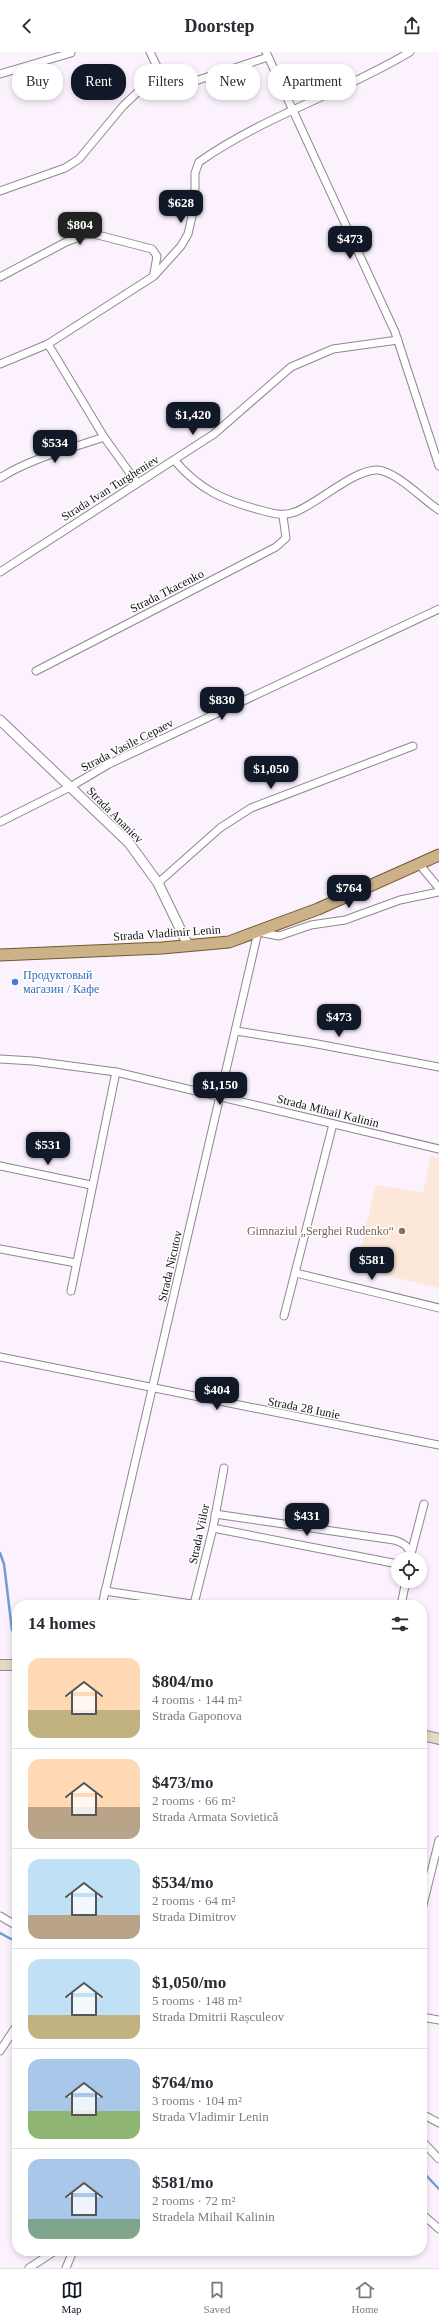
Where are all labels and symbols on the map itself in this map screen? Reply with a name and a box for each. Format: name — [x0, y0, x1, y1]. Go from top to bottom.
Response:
pin: $628 — [157, 190, 205, 224]
pin: $804 — [56, 212, 104, 246]
pin: $473 — [326, 226, 374, 260]
pin: $1,420 — [160, 402, 226, 436]
pin: $534 — [31, 430, 79, 464]
street label: Strada Ivan Turgheniev — [59, 452, 161, 524]
street label: Strada Tkacenko — [128, 566, 206, 616]
pin: $830 — [198, 687, 246, 721]
street label: Strada Vasile Cepaev — [78, 716, 176, 774]
pin: $1,050 — [238, 756, 304, 790]
street label: Strada Ananiev — [84, 784, 146, 846]
pin: $764 — [325, 875, 373, 909]
street label: Strada Vladimir Lenin — [113, 922, 221, 944]
place label: Продуктовый магазин / Кафе — [23, 968, 99, 996]
marker: Продуктовый магазин / Кафе — [10, 977, 20, 987]
pin: $473 — [315, 1004, 363, 1038]
pin: $1,150 — [187, 1072, 253, 1106]
street label: Strada Mihail Kalinin — [276, 1092, 380, 1130]
pin: $531 — [24, 1132, 72, 1166]
place label: Gimnaziul „Serghei Rudenko“ — [247, 1224, 394, 1238]
marker: Gimnaziul „Serghei Rudenko“ — [397, 1226, 407, 1236]
street label: Strada Nicutov — [155, 1229, 185, 1303]
pin: $581 — [348, 1247, 396, 1281]
pin: $404 — [193, 1377, 241, 1411]
street label: Strada 28 Iunie — [267, 1394, 341, 1422]
street label: Strada Viilor — [186, 1503, 212, 1565]
pin: $431 — [283, 1503, 331, 1537]

